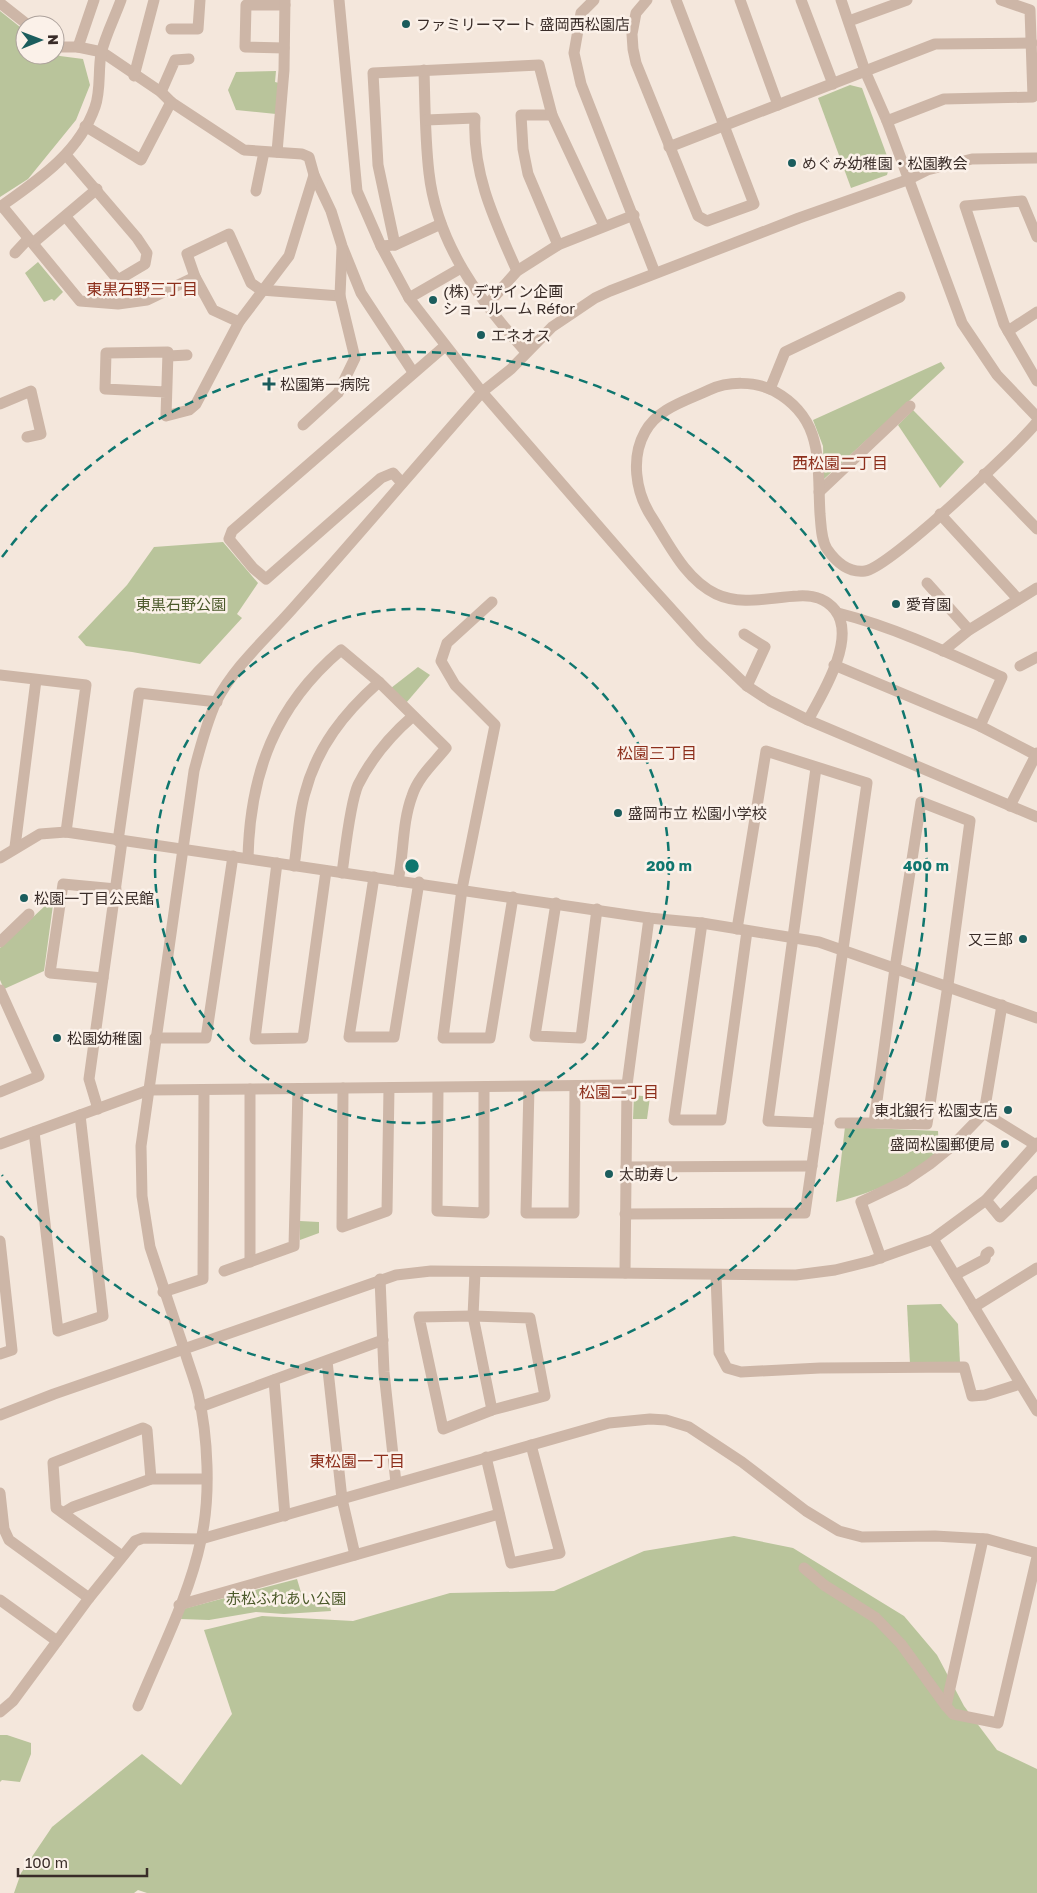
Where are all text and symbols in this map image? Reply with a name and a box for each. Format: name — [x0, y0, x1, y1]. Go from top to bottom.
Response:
north arrow — [15, 15, 65, 65]
place label: ファミリーマート 盛岡西松園店 — [416, 15, 630, 33]
marker: ファミリーマート 盛岡西松園店 — [400, 18, 412, 30]
text: N — [45, 34, 62, 45]
place label: めぐみ幼稚園・松園教会 — [802, 154, 967, 172]
marker: めぐみ幼稚園・松園教会 — [786, 157, 798, 169]
district label: 東黒石野三丁目 — [86, 279, 198, 299]
place label: (株) デザイン企画 ショールーム Réfor — [443, 282, 575, 317]
marker: (株) デザイン企画 ショールーム Réfor — [427, 294, 439, 306]
place label: エネオス — [491, 326, 551, 344]
marker: エネオス — [475, 329, 487, 341]
place label: 松園第一病院 — [280, 375, 370, 393]
marker: 松園第一病院 — [262, 377, 276, 391]
district label: 西松園二丁目 — [792, 453, 888, 473]
park label: 東黒石野公園 — [136, 595, 226, 613]
place label: 愛育園 — [906, 595, 951, 613]
marker: 愛育園 — [890, 598, 902, 610]
district label: 松園三丁目 — [617, 743, 697, 763]
place label: 盛岡市立 松園小学校 — [628, 804, 767, 822]
marker: 盛岡市立 松園小学校 — [612, 807, 624, 819]
text: 200 m — [646, 856, 692, 874]
text: 400 m — [903, 856, 949, 874]
centre of rings — [403, 857, 421, 875]
place label: 松園一丁目公民館 — [34, 889, 154, 907]
marker: 松園一丁目公民館 — [18, 892, 30, 904]
place label: 又三郎 — [968, 930, 1013, 948]
marker: 又三郎 — [1017, 933, 1029, 945]
place label: 松園幼稚園 — [67, 1029, 142, 1047]
marker: 松園幼稚園 — [51, 1032, 63, 1044]
district label: 松園二丁目 — [579, 1082, 659, 1102]
place label: 東北銀行 松園支店 — [874, 1101, 998, 1119]
marker: 東北銀行 松園支店 — [1002, 1104, 1014, 1116]
place label: 盛岡松園郵便局 — [890, 1135, 995, 1153]
marker: 盛岡松園郵便局 — [999, 1138, 1011, 1150]
place label: 太助寿し — [619, 1165, 679, 1183]
marker: 太助寿し — [603, 1168, 615, 1180]
district label: 東松園一丁目 — [309, 1451, 405, 1471]
park label: 赤松ふれあい公園 — [226, 1589, 346, 1607]
scale bar — [18, 1846, 146, 1878]
text: 100 m — [25, 1853, 68, 1871]

